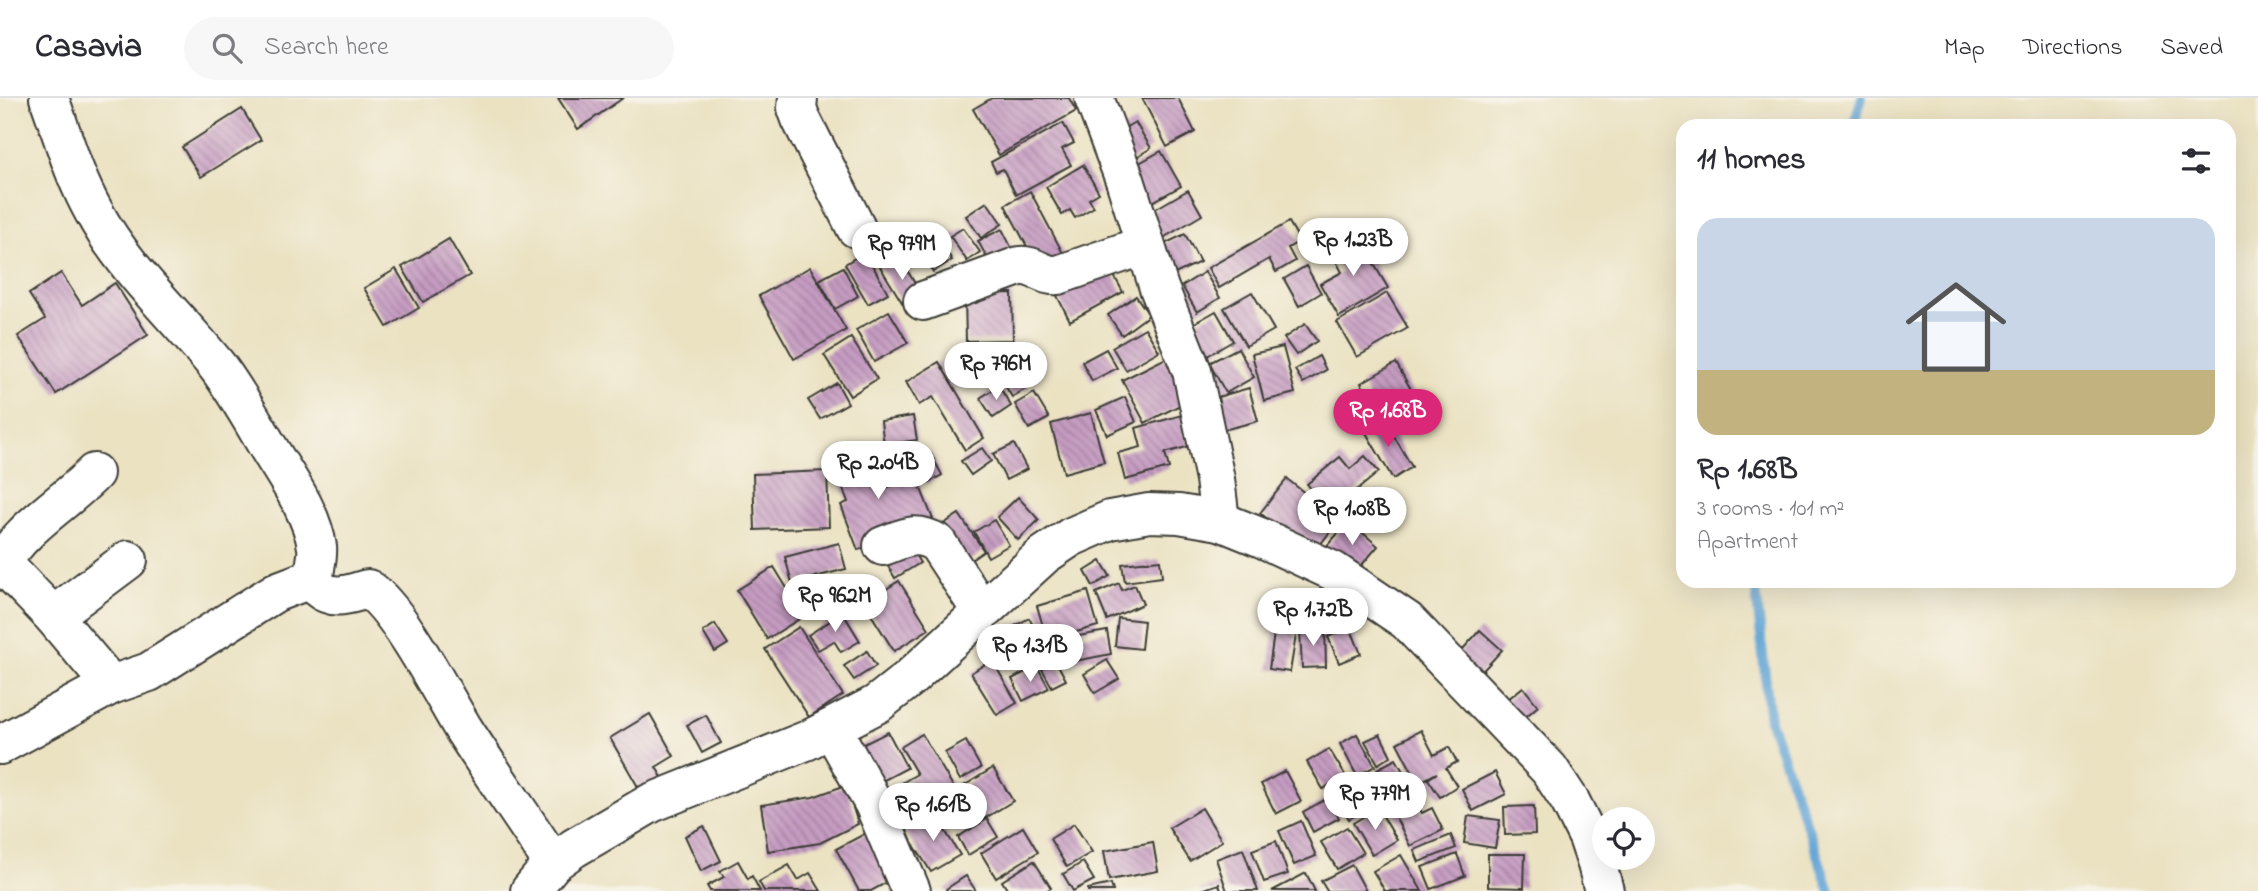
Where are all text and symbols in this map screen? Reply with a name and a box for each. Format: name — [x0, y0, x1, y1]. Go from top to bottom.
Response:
search box — [184, 17, 674, 80]
text: Casavia — [35, 24, 142, 72]
icon: search — [208, 29, 246, 67]
text: Search here — [264, 29, 389, 67]
text: Map — [1944, 31, 1985, 66]
text: Directions — [2023, 31, 2122, 66]
text: Saved — [2160, 31, 2223, 66]
text: 11 homes — [1697, 139, 1805, 183]
icon: filters — [2177, 142, 2215, 180]
pin: Rp 1.23B — [1281, 218, 1425, 278]
pin: Rp 979M — [837, 222, 967, 282]
text: Rp 1.23B — [1313, 224, 1393, 257]
text: Rp 979M — [868, 228, 936, 261]
icon: home — [1893, 264, 2019, 390]
pin: Rp 796M — [931, 342, 1061, 402]
text: Rp 796M — [960, 348, 1032, 381]
pin: Rp 1.68B — [1316, 390, 1460, 449]
text: Rp 1.68B — [1349, 395, 1427, 428]
pin: Rp 2.04B — [806, 442, 950, 501]
text: Rp 2.04B — [837, 447, 919, 480]
text: Rp 1.68B — [1697, 449, 1798, 493]
pin: Rp 1.08B — [1280, 488, 1424, 547]
text: Rp 1.08B — [1313, 493, 1391, 526]
text: 3 rooms · 101 m² — [1697, 493, 1844, 526]
text: Apartment — [1697, 526, 1798, 559]
pin: Rp 962M — [770, 574, 900, 634]
text: Rp 962M — [798, 580, 872, 613]
pin: Rp 1.72B — [1241, 588, 1385, 648]
text: Rp 1.72B — [1273, 594, 1353, 627]
pin: Rp 1.31B — [958, 624, 1102, 684]
text: Rp 1.31B — [992, 630, 1068, 663]
pin: Rp 779M — [1310, 772, 1440, 832]
text: Rp 779M — [1340, 778, 1410, 811]
pin: Rp 1.61B — [861, 784, 1005, 843]
text: Rp 1.61B — [895, 789, 971, 822]
map controls — [1592, 807, 1655, 870]
button: locate — [1592, 807, 1655, 870]

